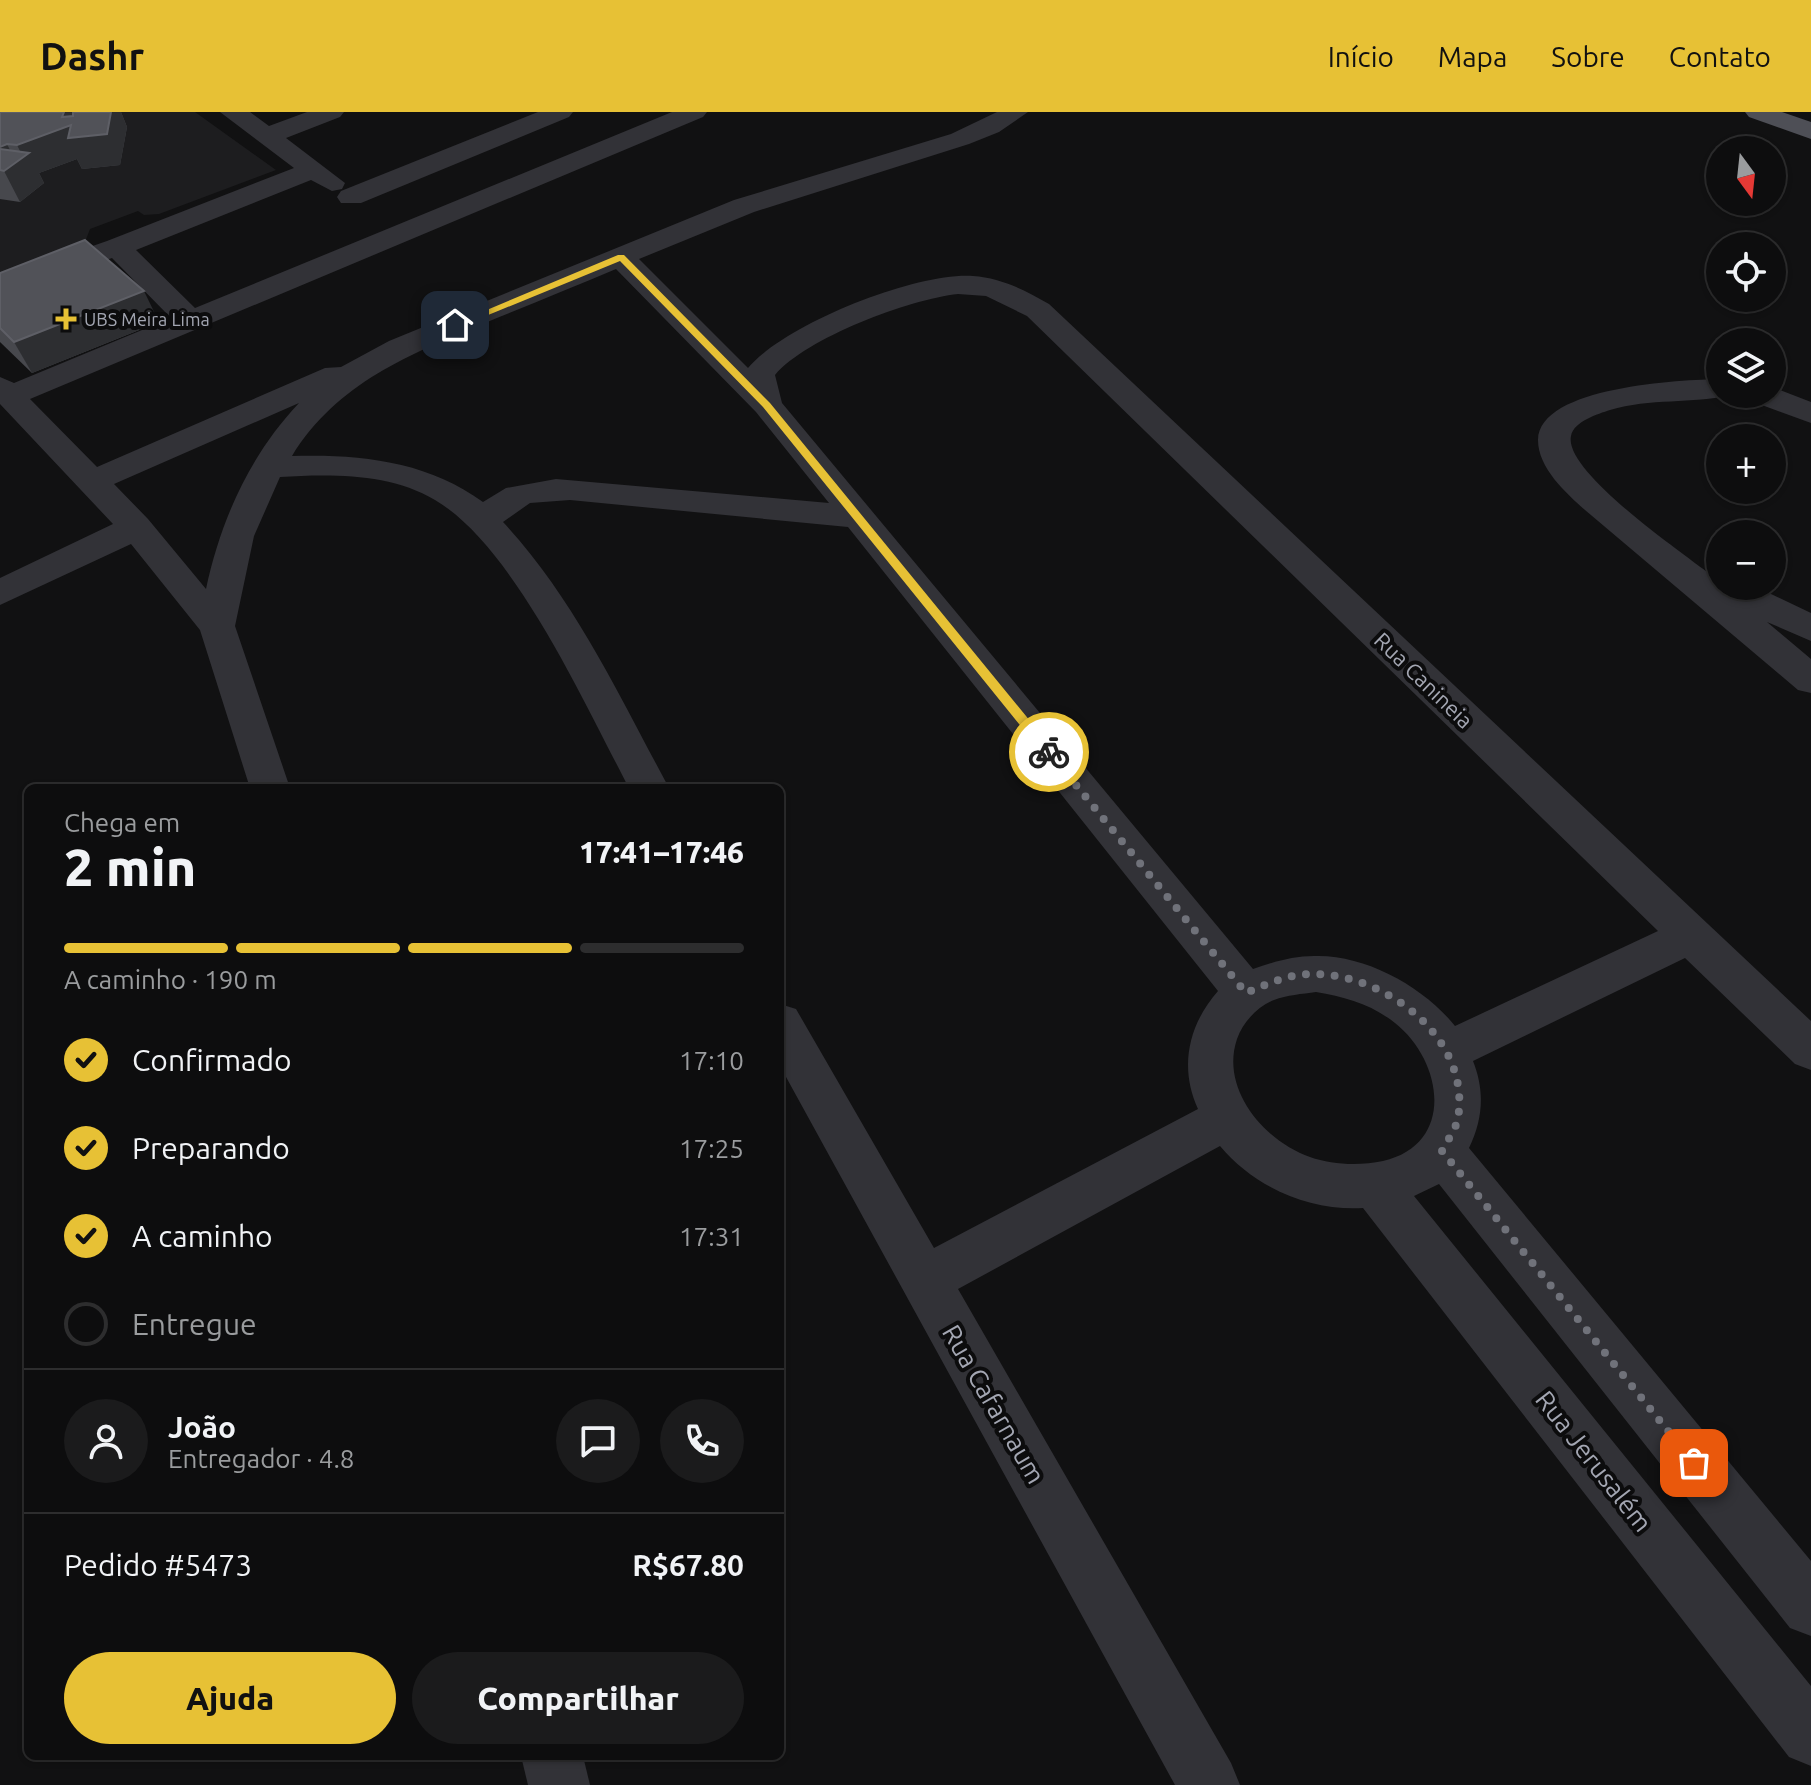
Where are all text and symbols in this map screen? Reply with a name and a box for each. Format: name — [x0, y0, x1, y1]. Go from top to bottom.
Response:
text: Dashr — [40, 35, 144, 77]
text: Início — [1328, 41, 1394, 72]
text: Mapa — [1438, 41, 1507, 72]
text: Sobre — [1551, 41, 1625, 72]
text: Contato — [1669, 41, 1771, 72]
north arrow — [1706, 136, 1786, 216]
map controls — [1706, 136, 1786, 600]
button: locate — [1706, 232, 1786, 312]
pin — [421, 291, 489, 359]
icon: home — [433, 303, 477, 347]
marker: UBS Meira Lima — [55, 308, 77, 330]
place label: UBS Meira Lima — [84, 309, 210, 329]
button: layers — [1706, 328, 1786, 408]
button: + — [1706, 424, 1786, 504]
button: − — [1706, 520, 1786, 600]
street label: Rua Canineia — [1370, 627, 1478, 733]
courier — [1009, 712, 1089, 792]
icon: bike — [1027, 730, 1071, 774]
text: Chega em — [64, 808, 180, 837]
text: 17:41–17:46 — [579, 835, 744, 869]
text: 2 min — [64, 838, 196, 896]
text: A caminho · 190 m — [64, 965, 277, 994]
icon: check — [64, 1038, 108, 1082]
text: Confirmado — [132, 1043, 292, 1077]
text: 17:10 — [679, 1046, 744, 1075]
icon: check — [64, 1126, 108, 1170]
text: Preparando — [132, 1131, 290, 1165]
text: 17:25 — [679, 1134, 744, 1163]
icon: check — [64, 1214, 108, 1258]
text: A caminho — [132, 1219, 273, 1253]
text: 17:31 — [679, 1222, 744, 1251]
text: Entregue — [132, 1307, 257, 1341]
street label: Rua Cafarnaum — [937, 1320, 1051, 1488]
street label: Rua Jerusalém — [1530, 1385, 1658, 1537]
button: person — [64, 1399, 148, 1483]
button: chat — [556, 1399, 640, 1483]
button: phone — [660, 1399, 744, 1483]
text: João — [168, 1410, 236, 1444]
pin — [1660, 1429, 1728, 1497]
icon: bag — [1672, 1441, 1716, 1485]
text: Entregador · 4.8 — [168, 1444, 354, 1473]
text: Pedido #5473 — [64, 1548, 252, 1582]
text: R$67.80 — [632, 1548, 744, 1582]
button: Ajuda — [64, 1652, 396, 1744]
button: Compartilhar — [412, 1652, 744, 1744]

